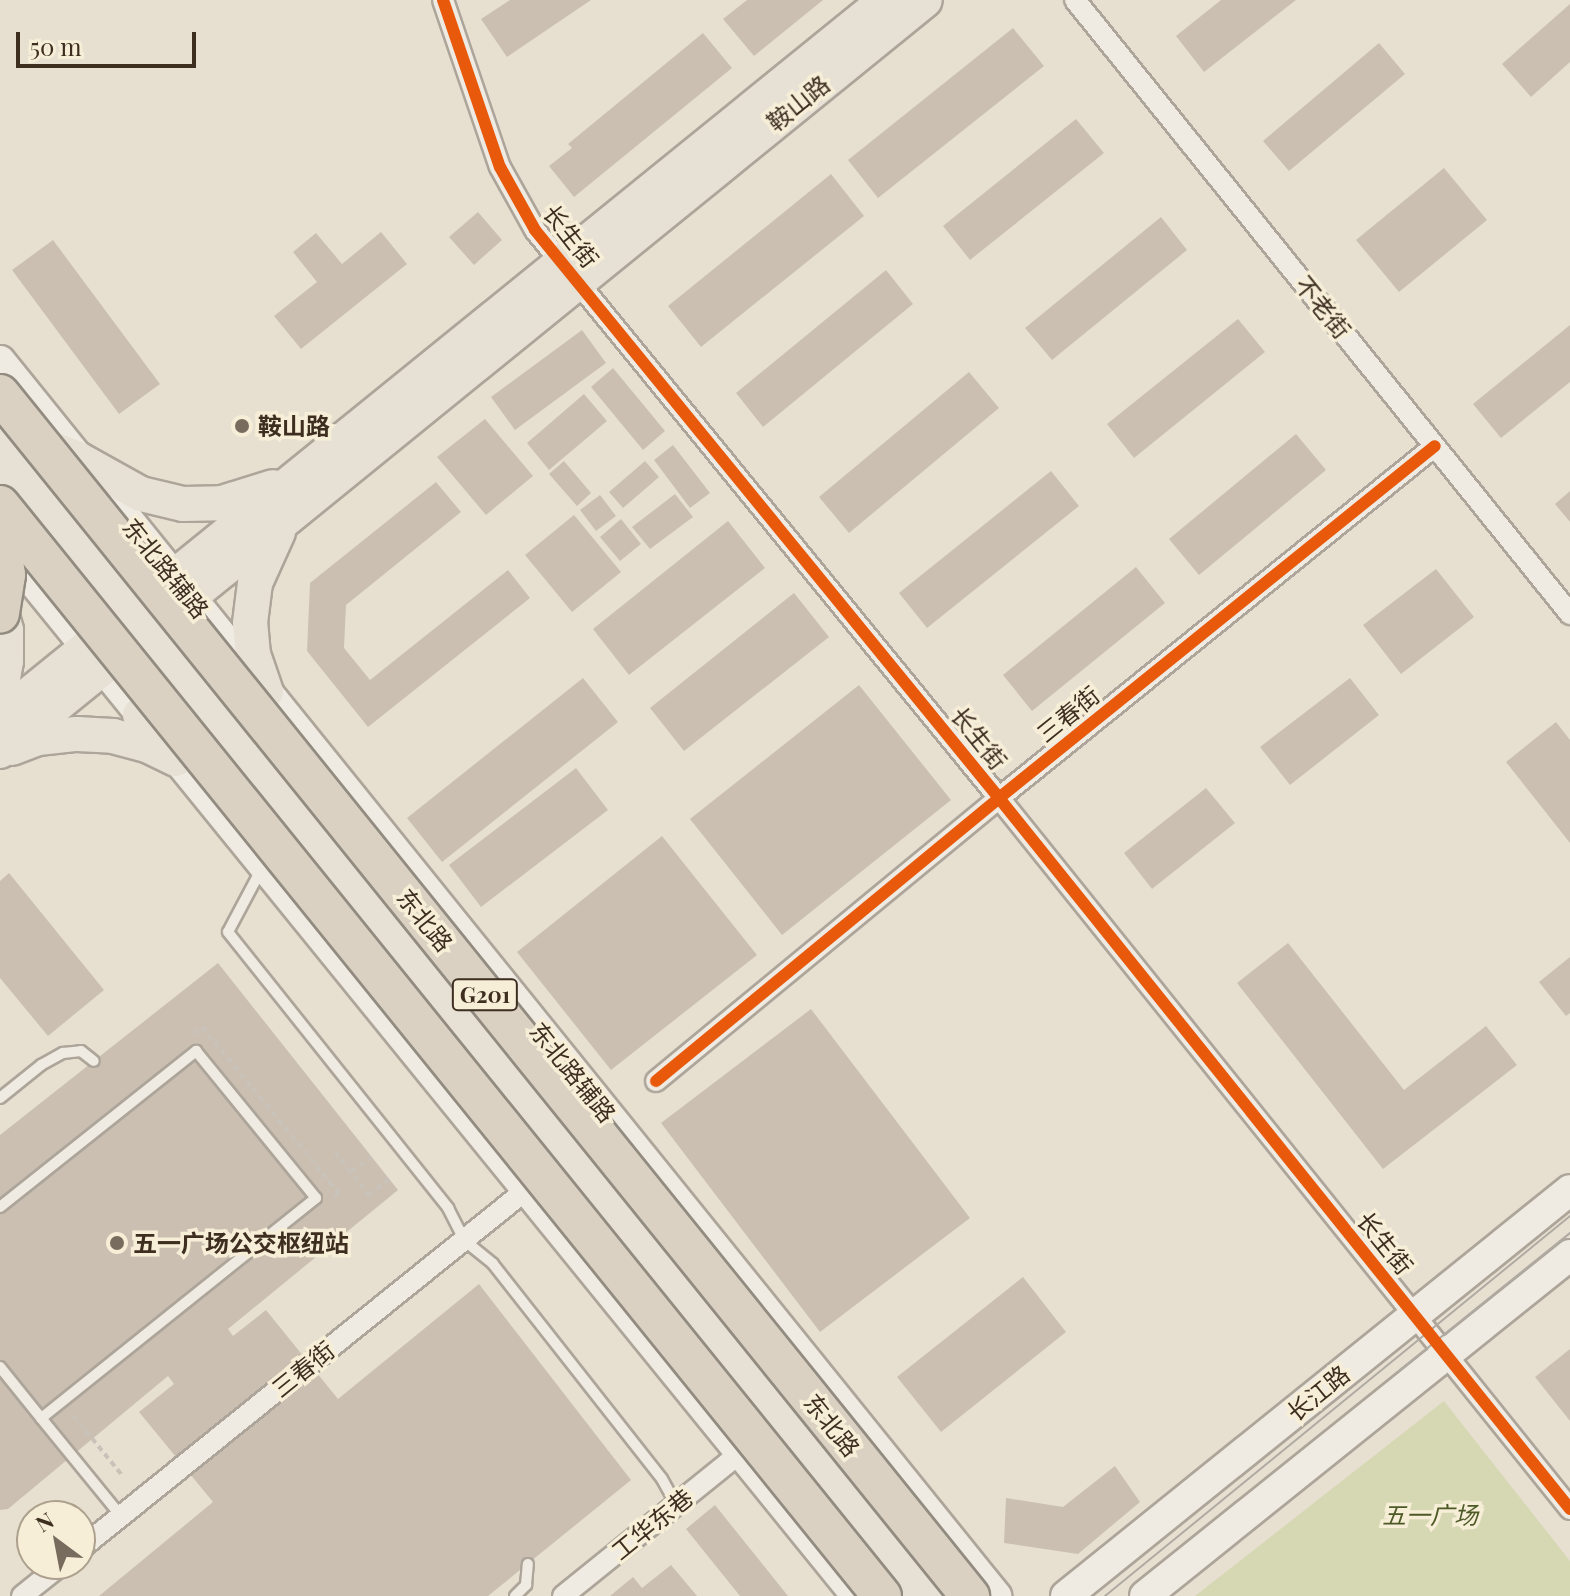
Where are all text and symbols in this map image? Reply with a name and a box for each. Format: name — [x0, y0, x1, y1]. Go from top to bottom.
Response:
scale bar — [20, 16, 200, 66]
text: 50 m — [30, 30, 82, 62]
street label: 鞍山路 — [761, 69, 835, 137]
street label: 长生街 — [537, 199, 605, 273]
street label: 不老街 — [1289, 270, 1357, 344]
place label: 鞍山路 — [258, 412, 330, 440]
marker: 鞍山路 — [233, 417, 251, 435]
street label: 东北路辅路 — [117, 512, 215, 624]
street label: 三春街 — [1031, 680, 1105, 748]
street label: 长生街 — [945, 701, 1013, 775]
street label: 东北路 — [391, 883, 459, 957]
road number: G201 — [451, 977, 519, 1013]
street label: 东北路辅路 — [524, 1016, 622, 1128]
street label: 长生街 — [1351, 1206, 1419, 1280]
place label: 五一广场公交枢纽站 — [133, 1229, 349, 1257]
marker: 五一广场公交枢纽站 — [108, 1234, 126, 1252]
street label: 三春街 — [266, 1335, 340, 1403]
street label: 长江路 — [1281, 1359, 1355, 1427]
street label: 东北路 — [798, 1388, 866, 1462]
street label: 工华东巷 — [606, 1483, 698, 1565]
north arrow — [16, 1500, 96, 1580]
park label: 五一广场 — [1382, 1501, 1478, 1529]
text: N — [30, 1504, 59, 1538]

